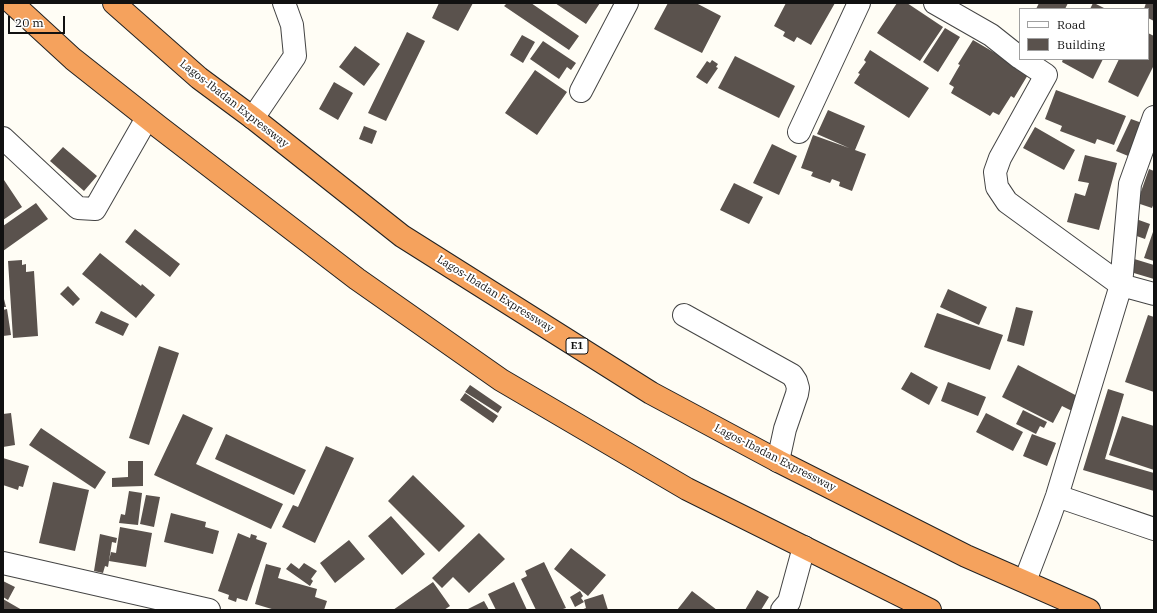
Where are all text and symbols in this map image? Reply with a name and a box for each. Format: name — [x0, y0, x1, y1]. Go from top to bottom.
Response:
scale bar — [10, 8, 67, 34]
legend — [1019, 8, 1149, 60]
text: 20 m — [15, 15, 44, 30]
text: Road — [1057, 17, 1086, 32]
text: Building — [1057, 37, 1105, 52]
street label: Lagos-Ibadan Expressway — [177, 57, 291, 151]
street label: Lagos-Ibadan Expressway — [434, 253, 556, 335]
road number: E1 — [566, 338, 588, 354]
street label: Lagos-Ibadan Expressway — [712, 422, 838, 494]

